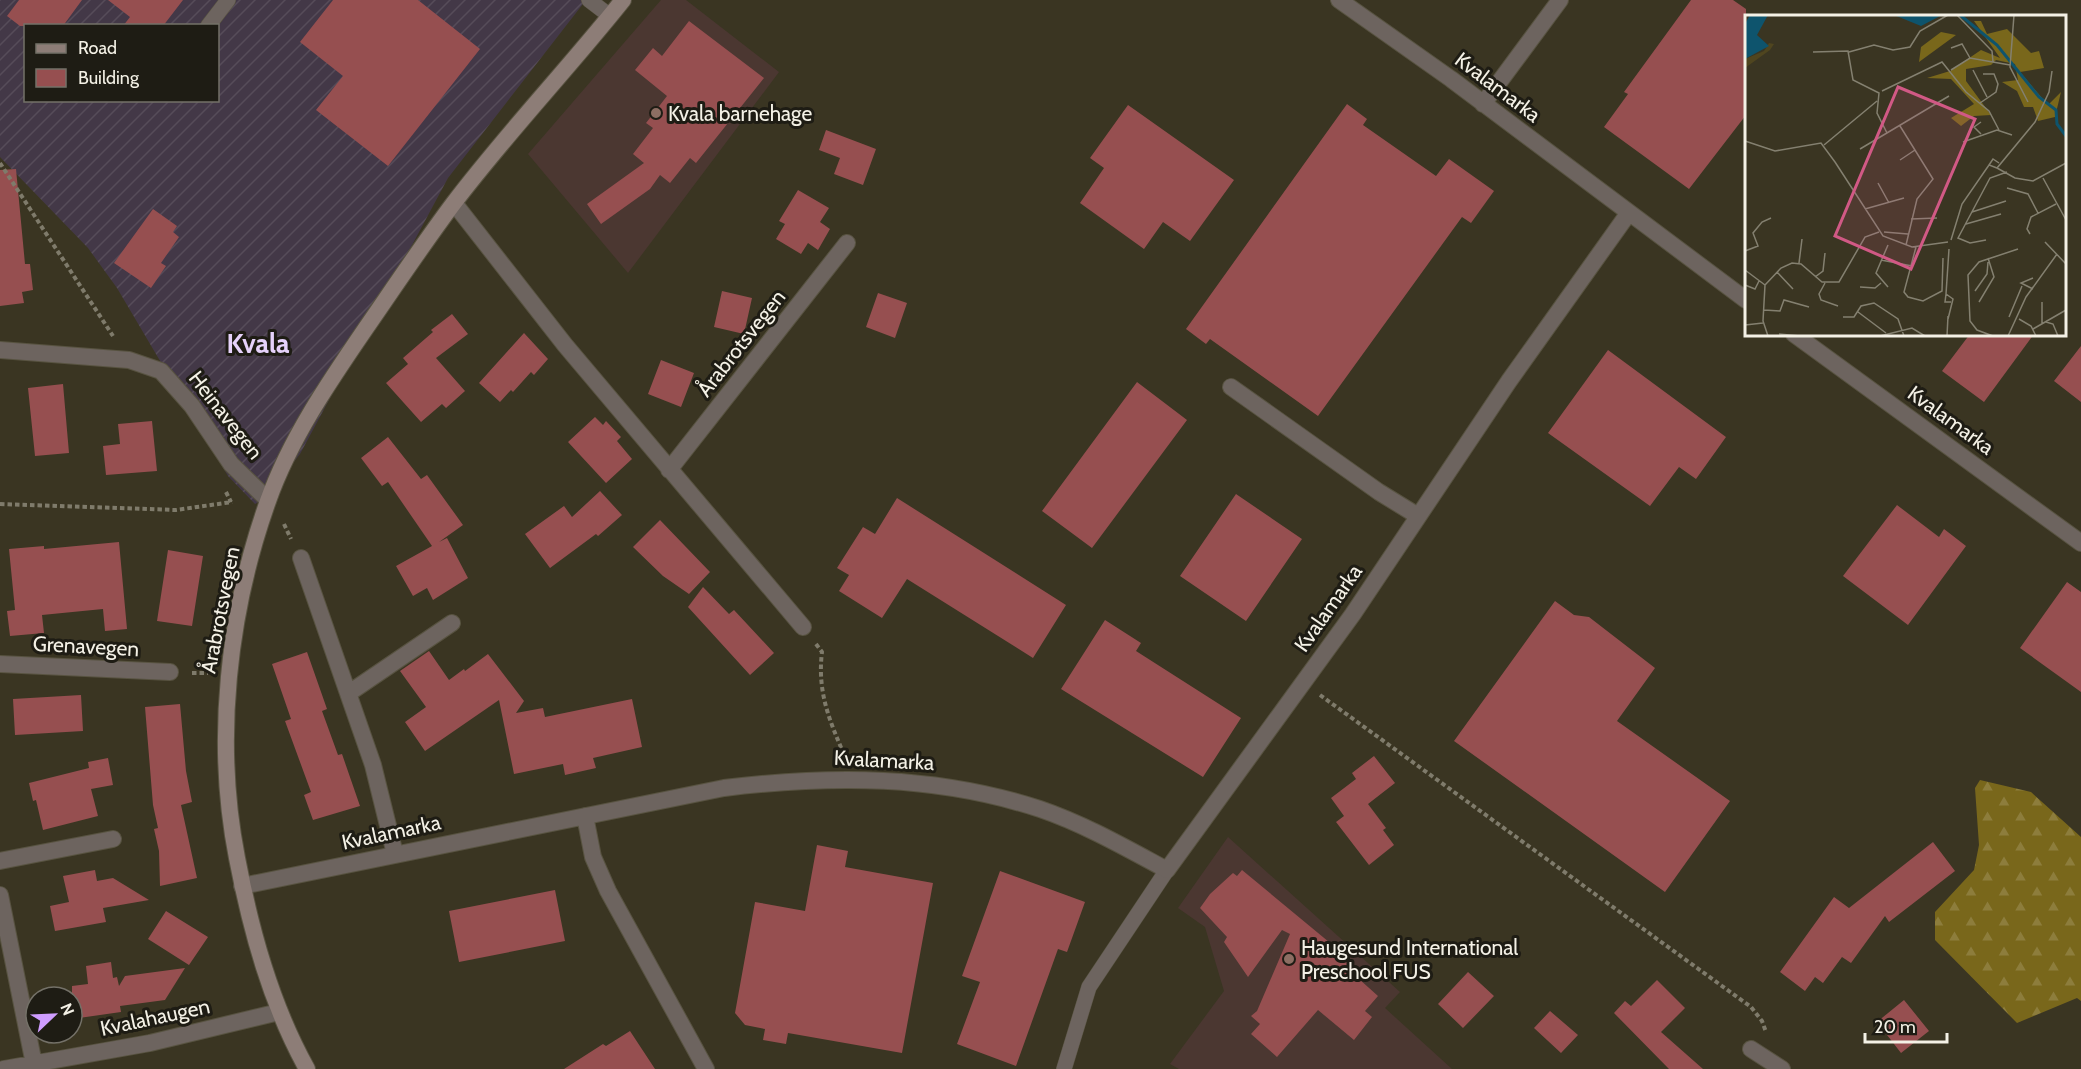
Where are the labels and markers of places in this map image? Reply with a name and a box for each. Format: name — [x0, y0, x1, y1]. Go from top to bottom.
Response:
place label: Kvala barnehage — [668, 101, 813, 126]
marker: Kvala barnehage — [649, 106, 663, 120]
place label: Haugesund International Preschool FUS — [1301, 935, 1518, 984]
marker: Haugesund International Preschool FUS — [1282, 952, 1296, 966]

